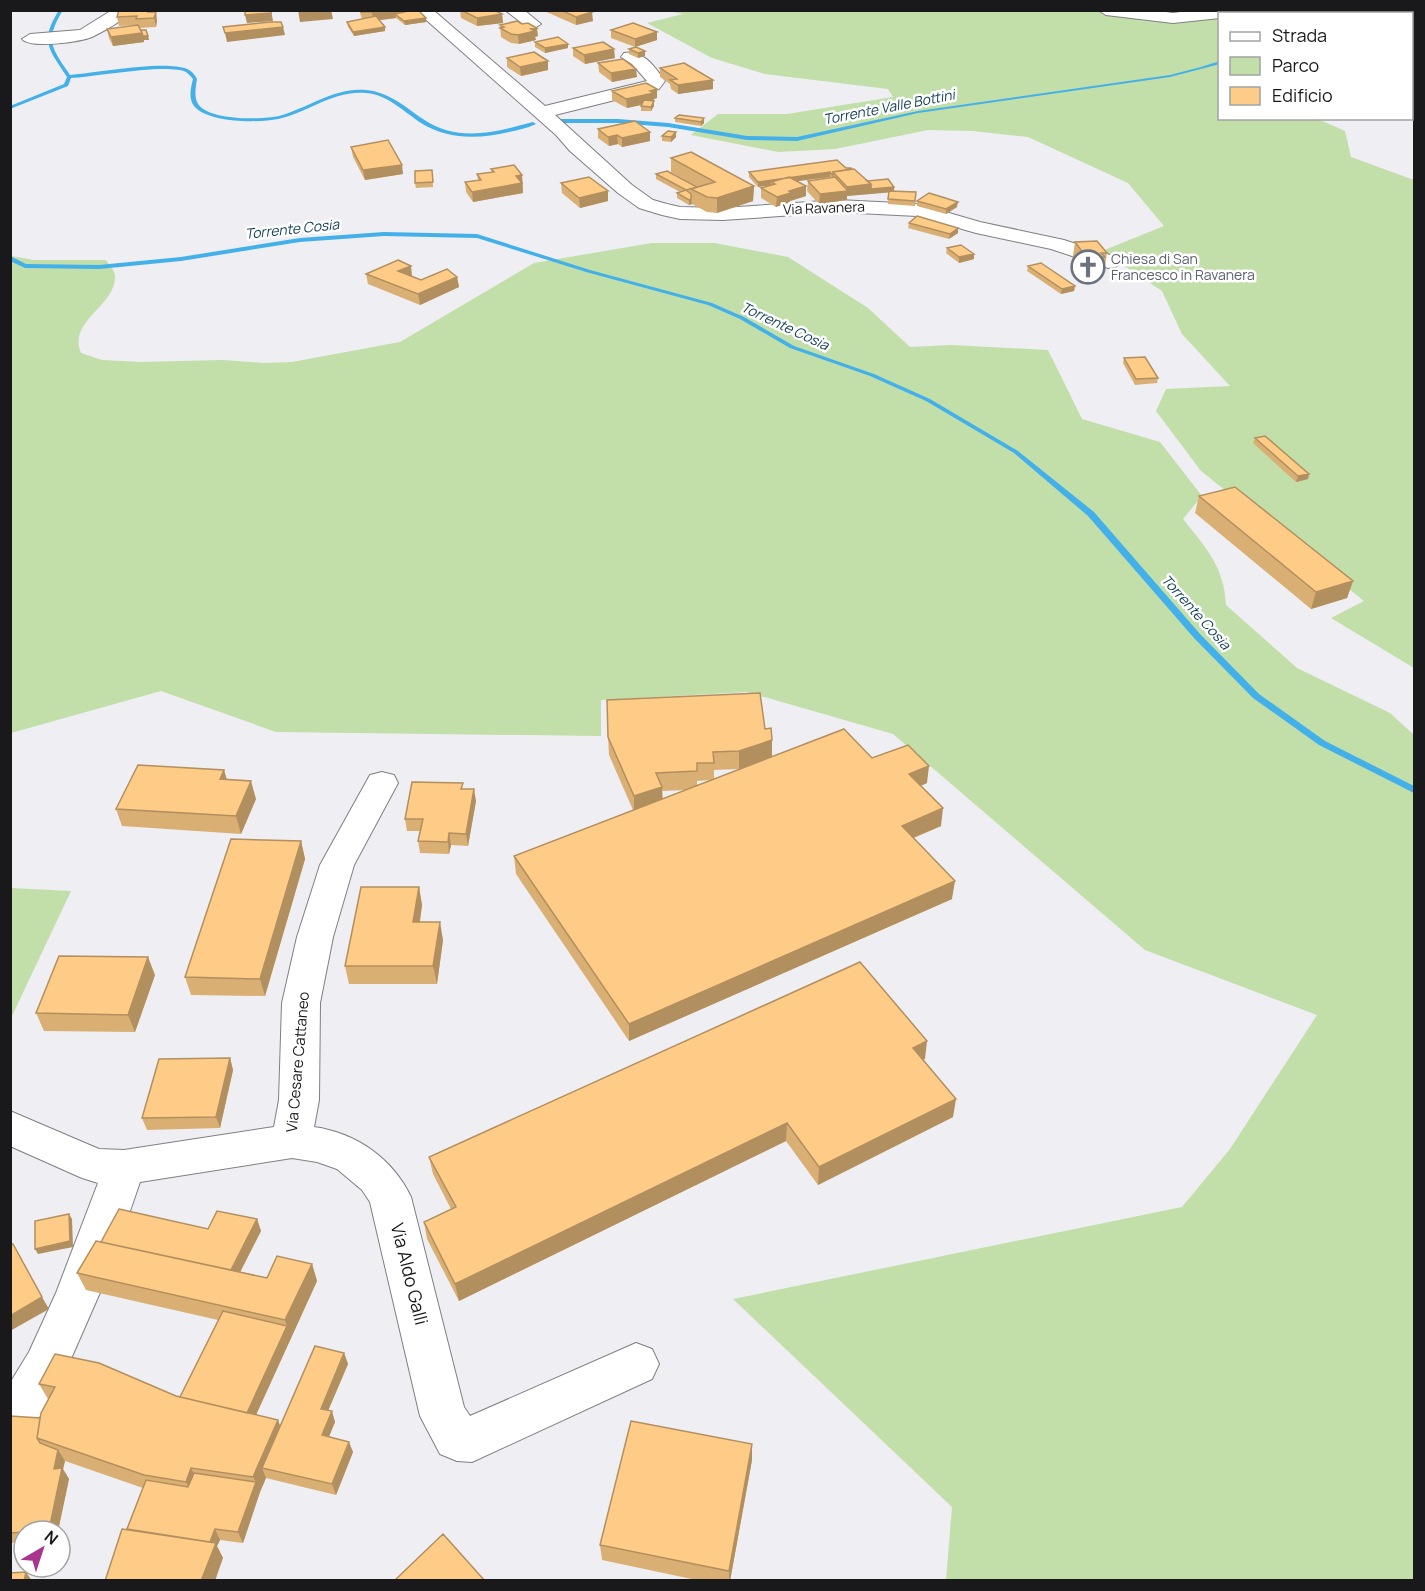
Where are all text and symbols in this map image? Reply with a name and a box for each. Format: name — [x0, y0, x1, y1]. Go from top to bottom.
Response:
legend — [1218, 12, 1413, 120]
text: Strada — [1272, 23, 1327, 47]
text: Parco — [1272, 53, 1319, 77]
text: Edificio — [1272, 83, 1333, 107]
water label: Torrente Valle Bottini — [822, 84, 958, 129]
street label: Via Ravanera — [783, 197, 865, 218]
water label: Torrente Cosia — [244, 214, 341, 243]
church icon: Chiesa di San Francesco in Ravanera — [1070, 249, 1106, 285]
place label: Chiesa di San Francesco in Ravanera — [1111, 249, 1255, 284]
water label: Torrente Cosia — [738, 297, 833, 355]
water label: Torrente Cosia — [1158, 570, 1236, 654]
street label: Via Cesare Cattaneo — [281, 991, 314, 1133]
street label: Via Aldo Galli — [386, 1220, 434, 1327]
north arrow — [12, 1519, 72, 1579]
text: N — [40, 1525, 63, 1550]

